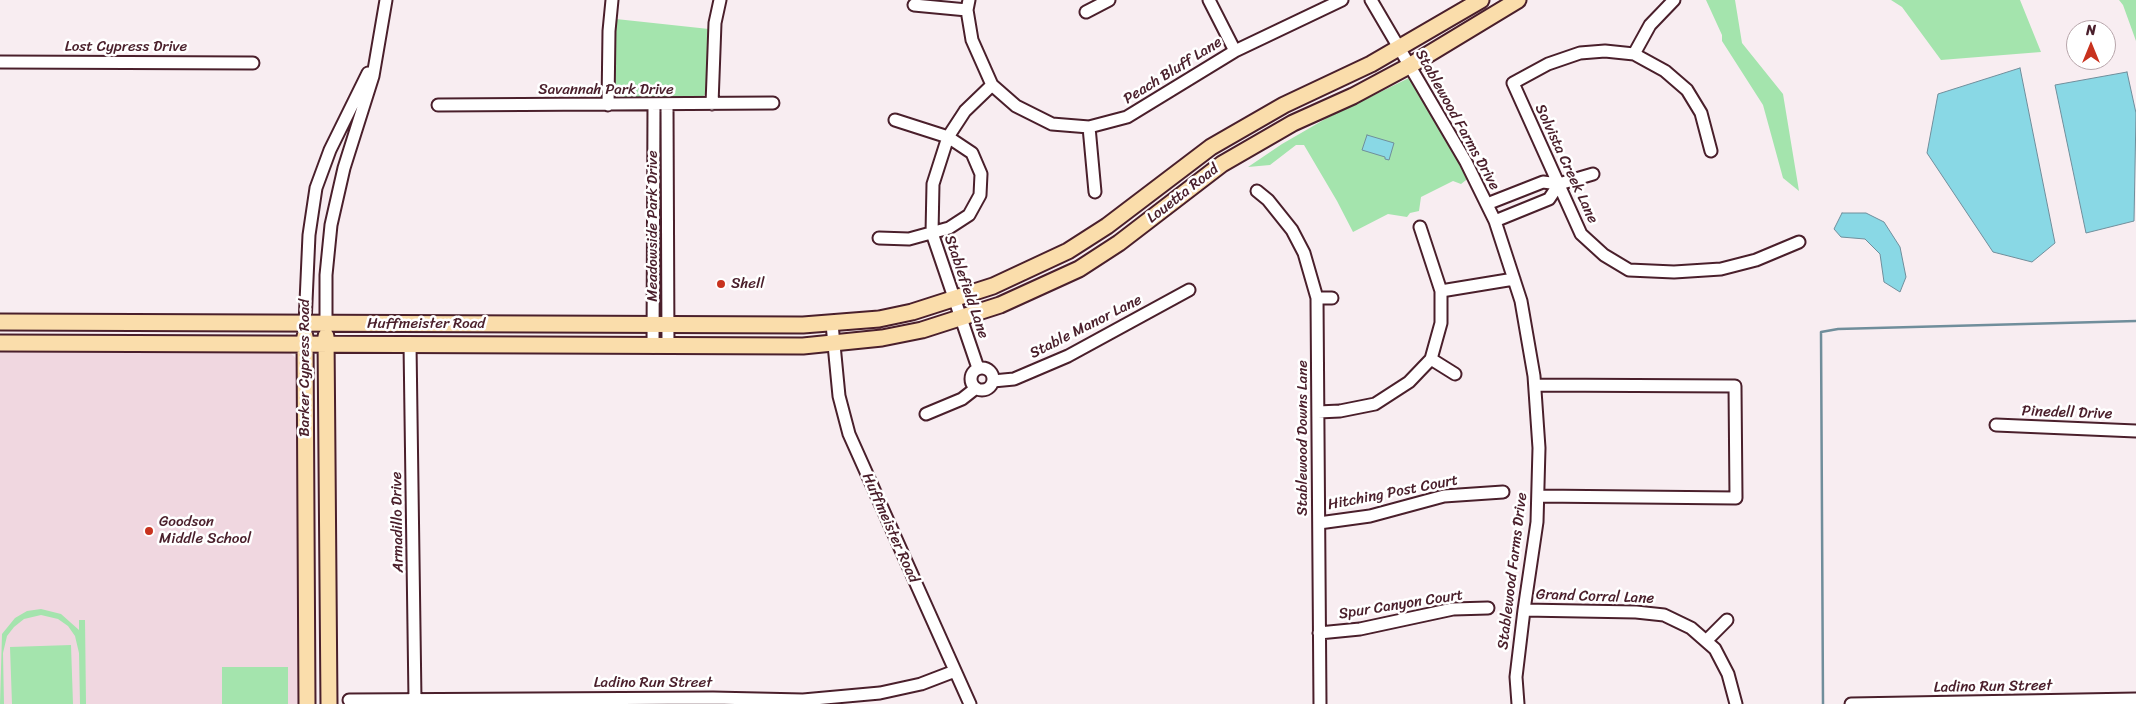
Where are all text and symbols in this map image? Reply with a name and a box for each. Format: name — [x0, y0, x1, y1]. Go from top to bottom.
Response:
text: N — [2086, 18, 2096, 43]
north arrow — [2066, 20, 2116, 70]
street label: Peach Bluff Lane — [1120, 33, 1226, 109]
street label: Lost Cypress Drive — [65, 38, 187, 56]
street label: Stablewood Farms Drive — [1411, 47, 1503, 193]
street label: Savannah Park Drive — [538, 81, 674, 99]
street label: Solvista Creek Lane — [1530, 101, 1602, 227]
street label: Meadowside Park Drive — [644, 150, 662, 302]
street label: Louetta Road — [1144, 160, 1222, 228]
street label: Stablefield Lane — [940, 233, 992, 341]
place label: Shell — [731, 275, 765, 293]
marker: Shell — [715, 278, 727, 290]
street label: Stable Manor Lane — [1027, 291, 1145, 363]
street label: Barker Cypress Road — [296, 299, 314, 437]
street label: Huffmeister Road — [367, 315, 485, 333]
street label: Stablewood Downs Lane — [1294, 360, 1312, 516]
street label: Pinedell Drive — [2021, 402, 2113, 424]
street label: Huffmeister Road — [858, 470, 922, 586]
street label: Armadillo Drive — [388, 471, 408, 573]
street label: Hitching Post Court — [1326, 472, 1460, 514]
street label: Stablewood Farms Drive — [1494, 491, 1532, 651]
place label: Goodson Middle School — [159, 513, 251, 548]
marker: Goodson Middle School — [143, 525, 155, 537]
street label: Spur Canyon Court — [1338, 586, 1464, 624]
street label: Grand Corral Lane — [1536, 586, 1654, 608]
street label: Ladino Run Street — [594, 674, 712, 692]
street label: Ladino Run Street — [1934, 677, 2052, 697]

